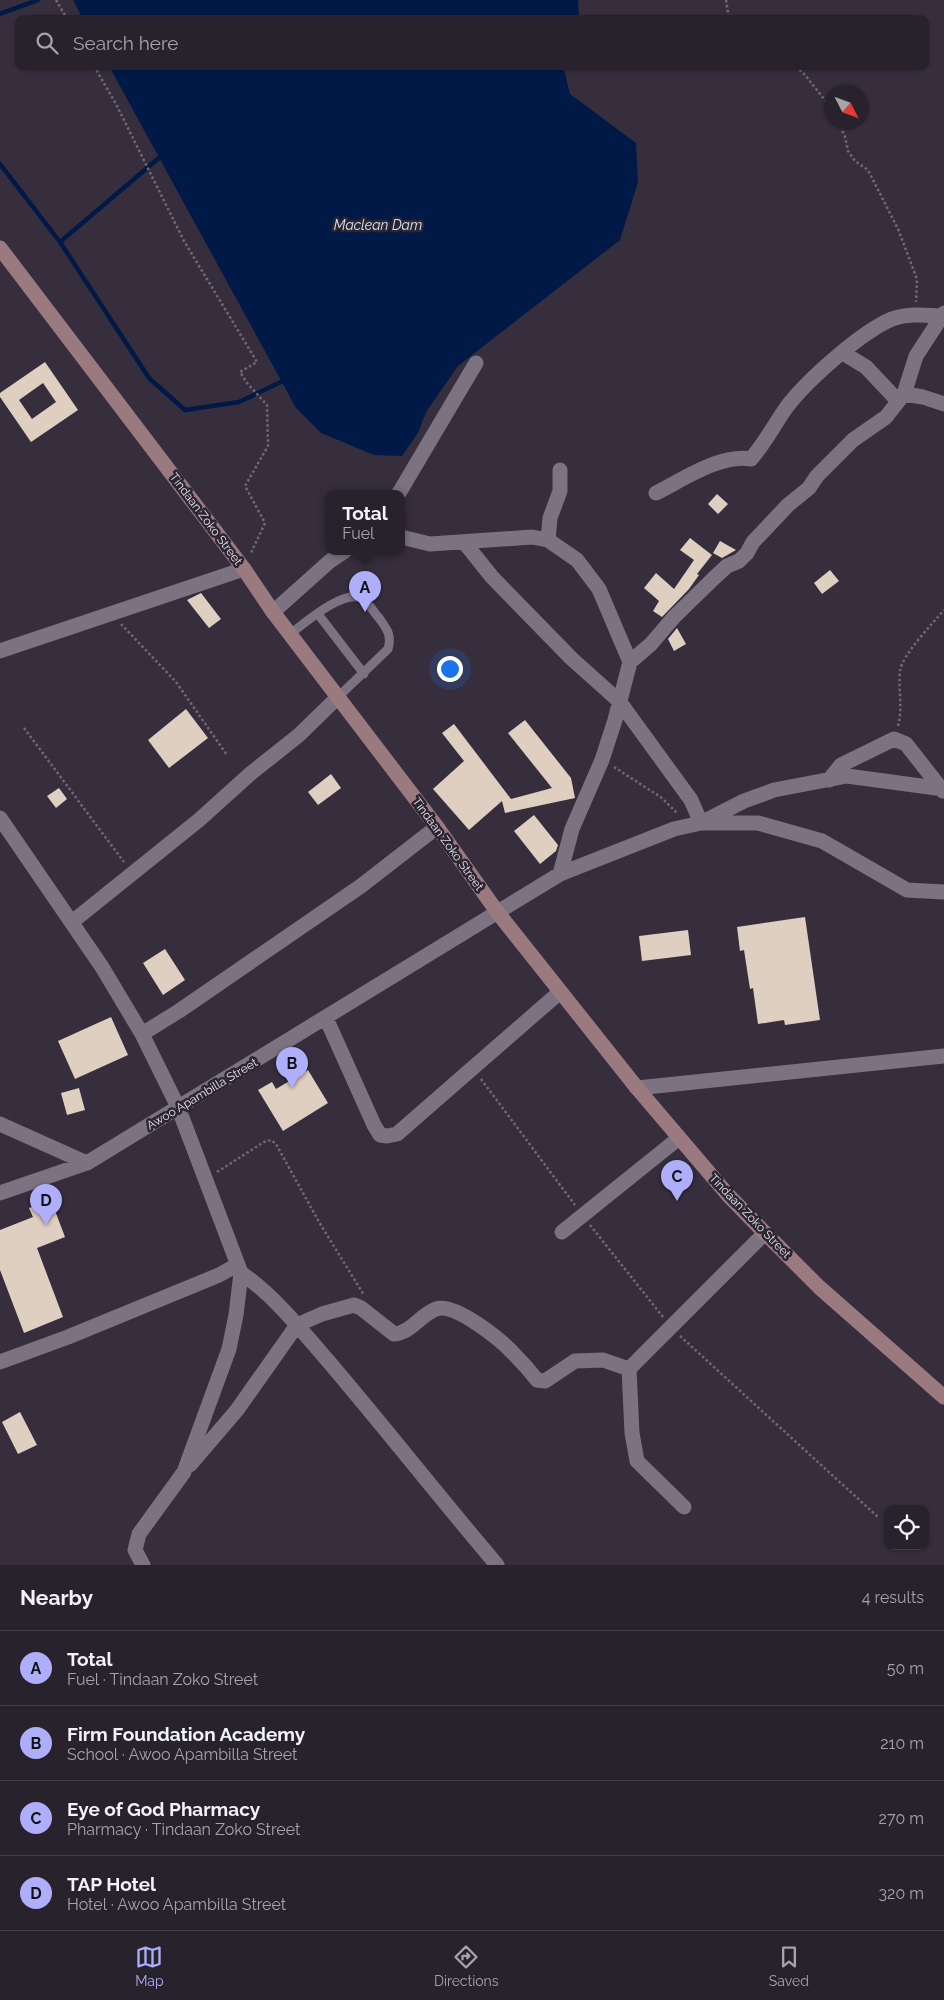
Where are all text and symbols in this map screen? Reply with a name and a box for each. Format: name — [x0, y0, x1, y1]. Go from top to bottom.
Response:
search box — [15, 15, 929, 70]
icon: search — [33, 29, 61, 57]
text: Search here — [73, 32, 179, 54]
north arrow — [824, 85, 869, 130]
water label: Maclean Dam — [334, 217, 422, 233]
street label: Tindaan Zoko Street — [167, 470, 245, 568]
popup — [325, 490, 405, 555]
text: Total — [342, 502, 388, 524]
text: Fuel — [342, 524, 374, 543]
pin: A — [349, 571, 381, 612]
your location — [437, 656, 463, 682]
street label: Tindaan Zoko Street — [410, 795, 486, 893]
pin: B — [276, 1047, 308, 1088]
street label: Awoo Apambilla Street — [144, 1055, 260, 1133]
pin: C — [661, 1160, 693, 1201]
street label: Tindaan Zoko Street — [706, 1171, 794, 1261]
pin: D — [30, 1184, 62, 1225]
map controls — [884, 1505, 929, 1550]
button: locate — [884, 1505, 929, 1550]
text: Nearby — [20, 1585, 93, 1610]
text: 4 results — [862, 1588, 924, 1607]
text: Total — [67, 1648, 112, 1670]
text: A — [31, 1659, 41, 1678]
text: 50 m — [887, 1659, 924, 1678]
text: Fuel · Tindaan Zoko Street — [67, 1670, 258, 1689]
text: Firm Foundation Academy — [67, 1723, 305, 1745]
text: B — [31, 1734, 41, 1753]
text: 210 m — [880, 1734, 924, 1753]
text: School · Awoo Apambilla Street — [67, 1745, 297, 1764]
text: Eye of God Pharmacy — [67, 1798, 260, 1820]
text: C — [31, 1809, 41, 1828]
text: 270 m — [879, 1809, 924, 1828]
text: Pharmacy · Tindaan Zoko Street — [67, 1820, 300, 1839]
text: TAP Hotel — [67, 1873, 156, 1895]
text: D — [30, 1884, 42, 1903]
text: 320 m — [879, 1884, 924, 1903]
text: Hotel · Awoo Apambilla Street — [67, 1895, 286, 1914]
tab: Map — [135, 1943, 164, 1989]
tab: Directions — [434, 1943, 499, 1989]
tab: Saved — [769, 1943, 809, 1989]

